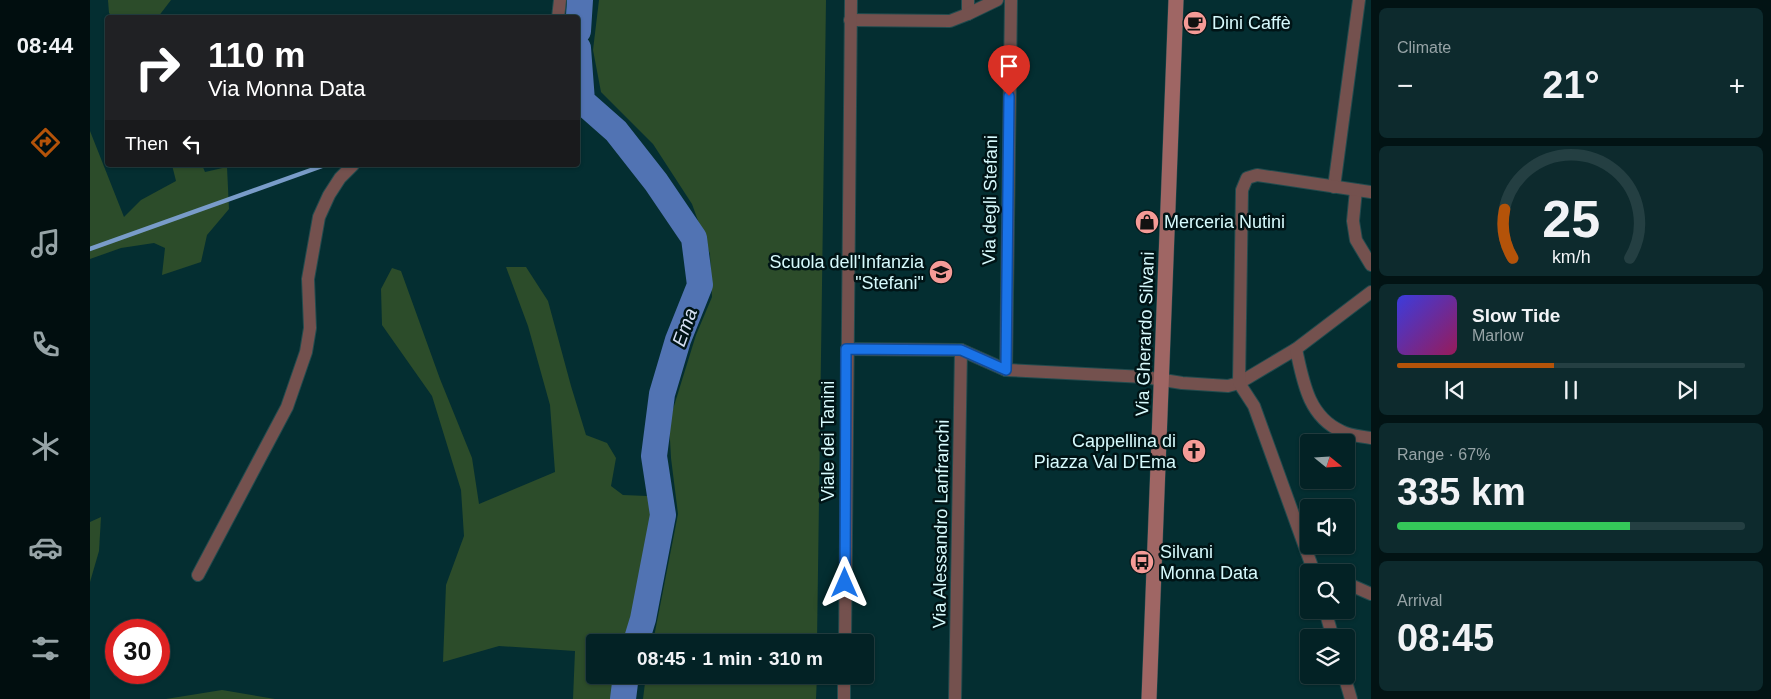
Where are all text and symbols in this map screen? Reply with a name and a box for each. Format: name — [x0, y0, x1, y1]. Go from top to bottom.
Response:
cafe icon: Dini Caffè — [1182, 10, 1208, 36]
place label: Dini Caffè — [1212, 13, 1291, 33]
text: 08:44 — [17, 33, 73, 58]
icon: right — [125, 35, 190, 100]
text: 110 m — [208, 35, 305, 74]
text: Climate — [1397, 39, 1451, 56]
pin — [988, 45, 1030, 96]
icon: arrive — [995, 52, 1023, 80]
text: 21° — [1542, 64, 1600, 106]
text: − — [1397, 70, 1413, 101]
text: + — [1729, 70, 1745, 101]
text: Via Monna Data — [208, 76, 365, 101]
icon: directions — [28, 125, 63, 160]
icon: left — [178, 130, 206, 158]
text: Then — [125, 133, 168, 154]
street label: Via degli Stefani — [979, 135, 1001, 265]
text: 25 — [1542, 190, 1600, 248]
shop icon: Merceria Nutini — [1134, 209, 1160, 235]
place label: Merceria Nutini — [1164, 212, 1285, 232]
icon: music — [28, 226, 63, 261]
text: km/h — [1552, 247, 1590, 267]
street label: Via Gherardo Silvani — [1132, 251, 1158, 417]
place label: Scuola dell'Infanzia "Stefani" — [769, 252, 925, 293]
school or university icon: Scuola dell'Infanzia "Stefani" — [928, 259, 954, 285]
water label: Ema — [668, 305, 701, 349]
text: Slow Tide — [1472, 305, 1560, 326]
icon: phone — [28, 327, 63, 362]
text: Marlow — [1472, 327, 1524, 344]
icon: previous — [1441, 376, 1469, 404]
icon: pause — [1557, 376, 1585, 404]
icon: next — [1673, 376, 1701, 404]
street label: Viale dei Tanini — [818, 381, 838, 501]
street label: Via Alessandro Lanfranchi — [929, 419, 953, 629]
icon: climate — [28, 429, 63, 464]
place label: Cappellina di Piazza Val D'Ema — [1034, 431, 1177, 472]
north arrow — [1300, 434, 1355, 489]
map controls — [1300, 434, 1355, 684]
church icon: Cappellina di Piazza Val D'Ema — [1181, 438, 1207, 464]
text: Range · 67% — [1397, 446, 1490, 463]
text: 335 km — [1397, 471, 1526, 513]
button: sound — [1300, 499, 1355, 554]
icon: car — [28, 530, 63, 565]
place label: Silvani Monna Data — [1160, 542, 1259, 583]
bus stop icon: Silvani Monna Data — [1129, 549, 1155, 575]
position arrow — [818, 556, 870, 608]
button: search — [1300, 564, 1355, 619]
text: Arrival — [1397, 592, 1442, 609]
text: 08:45 — [1397, 617, 1494, 659]
speed limit sign: 30 — [105, 619, 170, 684]
button: layers — [1300, 629, 1355, 684]
icon: filters — [28, 631, 63, 666]
text: 08:45 · 1 min · 310 m — [637, 648, 823, 669]

